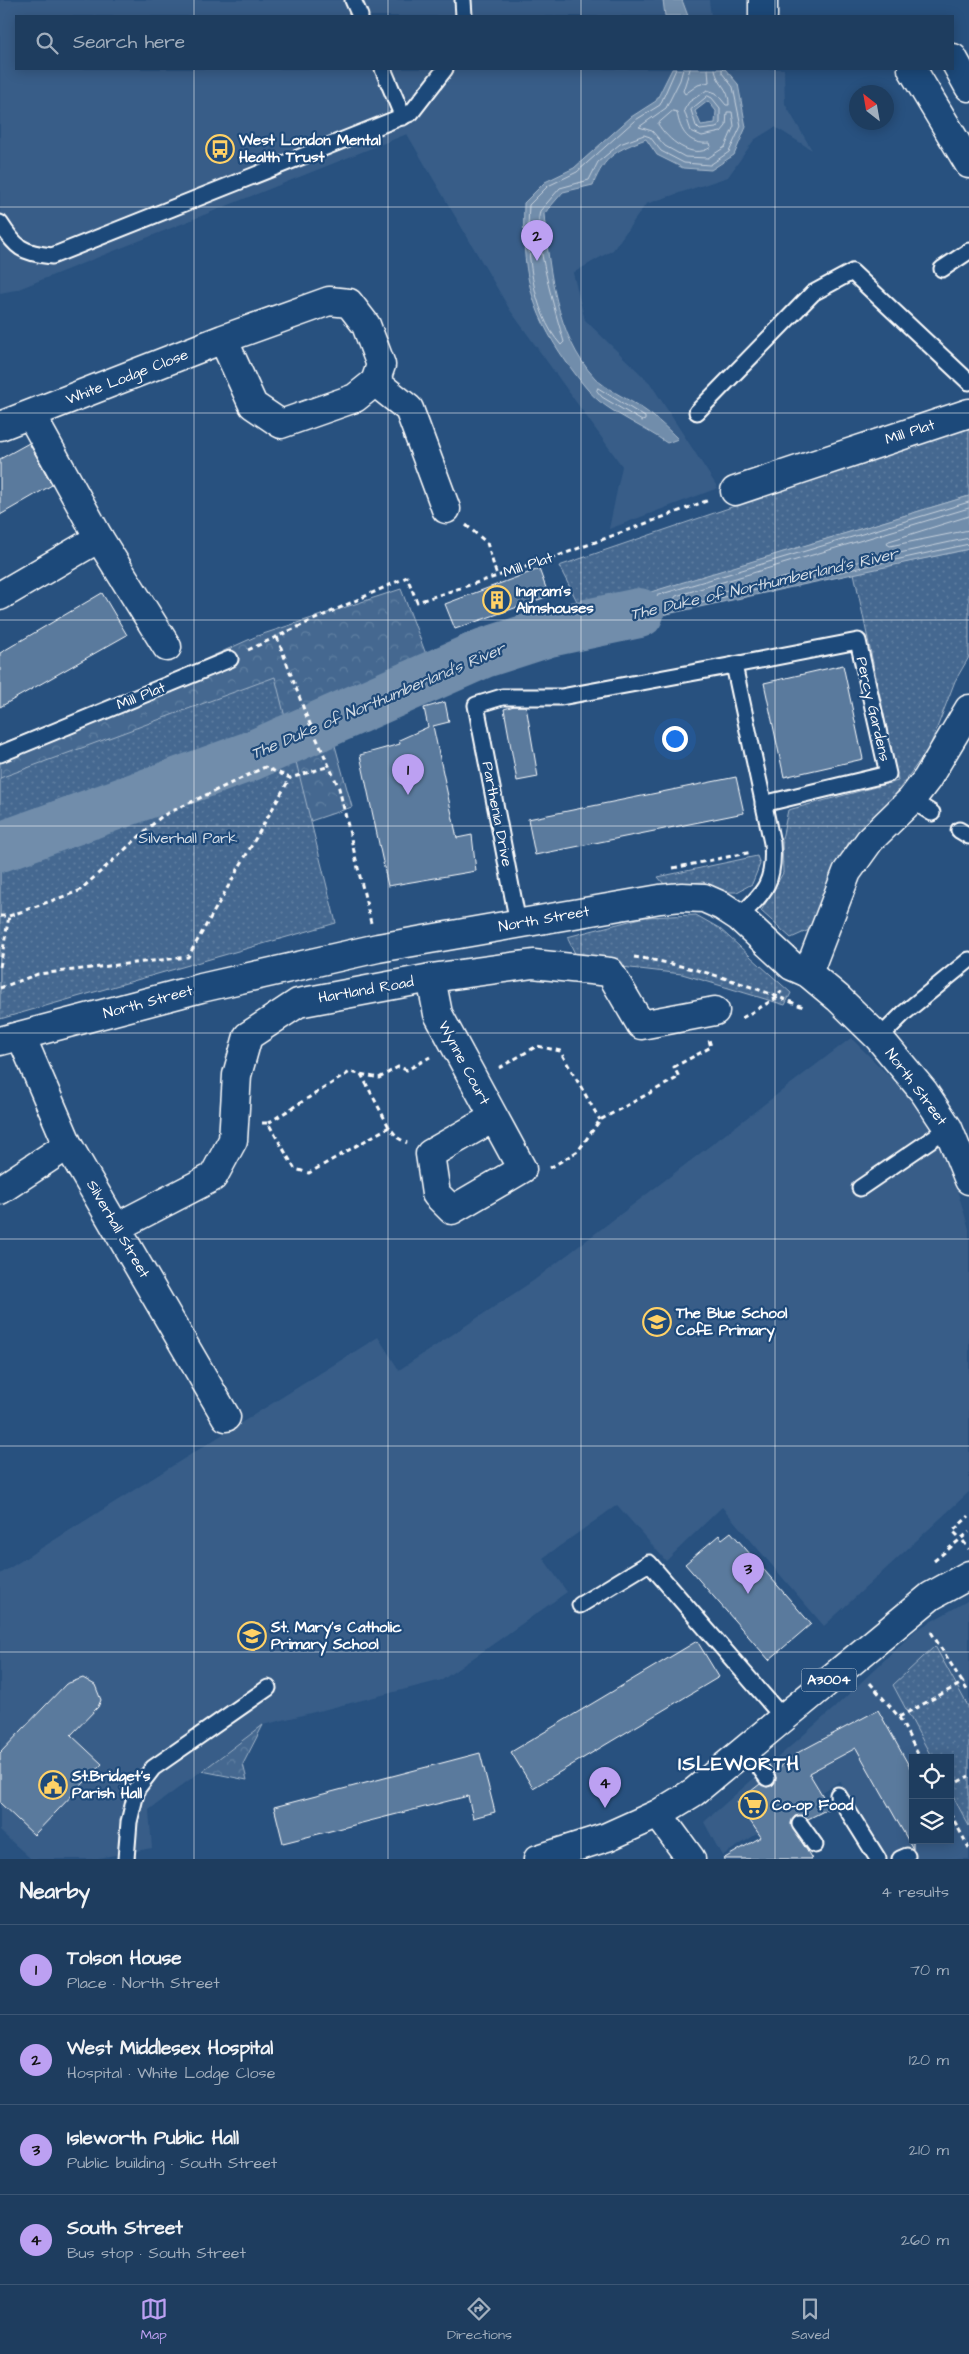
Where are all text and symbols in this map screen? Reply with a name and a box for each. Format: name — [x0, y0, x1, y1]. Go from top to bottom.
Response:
search box — [15, 15, 954, 70]
icon: search — [33, 29, 61, 57]
text: Search here — [73, 29, 185, 56]
north arrow — [849, 85, 894, 130]
place label: West London Mental Health Trust — [238, 130, 381, 168]
bus stop icon: West London Mental Health Trust — [205, 134, 235, 164]
pin: 2 — [521, 220, 553, 261]
street label: White Lodge Close — [63, 344, 192, 411]
street label: Mill Plat — [882, 414, 938, 450]
water label: The Duke of Northumberland's River — [628, 542, 902, 626]
street label: Mill Plat — [500, 547, 556, 583]
place label: Ingram's Almshouses — [516, 581, 594, 619]
building icon: Ingram's Almshouses — [482, 585, 512, 615]
water label: The Duke of Northumberland's River — [248, 636, 510, 765]
street label: Percy Gardens — [850, 655, 895, 764]
street label: Mill Plat — [113, 677, 169, 715]
your location — [662, 726, 688, 752]
pin: 1 — [392, 754, 424, 795]
street label: Parthenia Drive — [477, 760, 517, 868]
park label: Silverhall Park — [139, 828, 237, 849]
street label: North Street — [497, 901, 591, 937]
street label: Hartland Road — [317, 971, 416, 1009]
street label: North Street — [101, 980, 195, 1024]
street label: Wynne Court — [432, 1017, 495, 1109]
street label: North Street — [880, 1044, 952, 1130]
street label: Silverhall Street — [81, 1176, 155, 1282]
place label: The Blue School CofE Primary — [675, 1303, 788, 1342]
school or university icon: The Blue School CofE Primary — [642, 1307, 672, 1337]
pin: 3 — [732, 1553, 764, 1594]
place label: St. Mary's Catholic Primary School — [270, 1617, 402, 1656]
school or university icon: St. Mary's Catholic Primary School — [237, 1621, 267, 1651]
road number: A3004 — [802, 1668, 856, 1692]
district label: ISLEWORTH — [678, 1750, 800, 1778]
map controls — [909, 1754, 954, 1844]
button: locate — [909, 1754, 954, 1799]
place label: St.Bridget's Parish Hall — [71, 1766, 151, 1804]
pin: 4 — [589, 1767, 621, 1808]
public building icon: St.Bridget's Parish Hall — [38, 1770, 68, 1800]
supermarket icon: Co-op Food — [738, 1790, 768, 1820]
place label: Co-op Food — [772, 1795, 854, 1816]
button: layers — [909, 1799, 954, 1844]
text: Nearby — [20, 1877, 90, 1906]
text: 4 results — [881, 1881, 949, 1903]
text: Tolson House — [67, 1945, 182, 1972]
text: 1 — [35, 1959, 37, 1981]
text: 70 m — [910, 1959, 949, 1981]
text: Place · North Street — [67, 1972, 220, 1994]
text: West Middlesex Hospital — [67, 2035, 273, 2062]
text: 2 — [31, 2049, 41, 2071]
text: 120 m — [909, 2049, 949, 2071]
text: Hospital · White Lodge Close — [67, 2062, 275, 2084]
text: Isleworth Public Hall — [67, 2125, 239, 2152]
text: 3 — [32, 2139, 40, 2161]
text: 210 m — [909, 2139, 949, 2161]
text: Public building · South Street — [67, 2152, 277, 2174]
text: South Street — [67, 2215, 183, 2242]
text: 4 — [31, 2229, 41, 2251]
text: 260 m — [901, 2229, 949, 2251]
text: Bus stop · South Street — [67, 2242, 246, 2264]
tab: Map — [140, 2295, 168, 2345]
tab: Directions — [447, 2295, 512, 2345]
tab: Saved — [791, 2295, 829, 2345]

